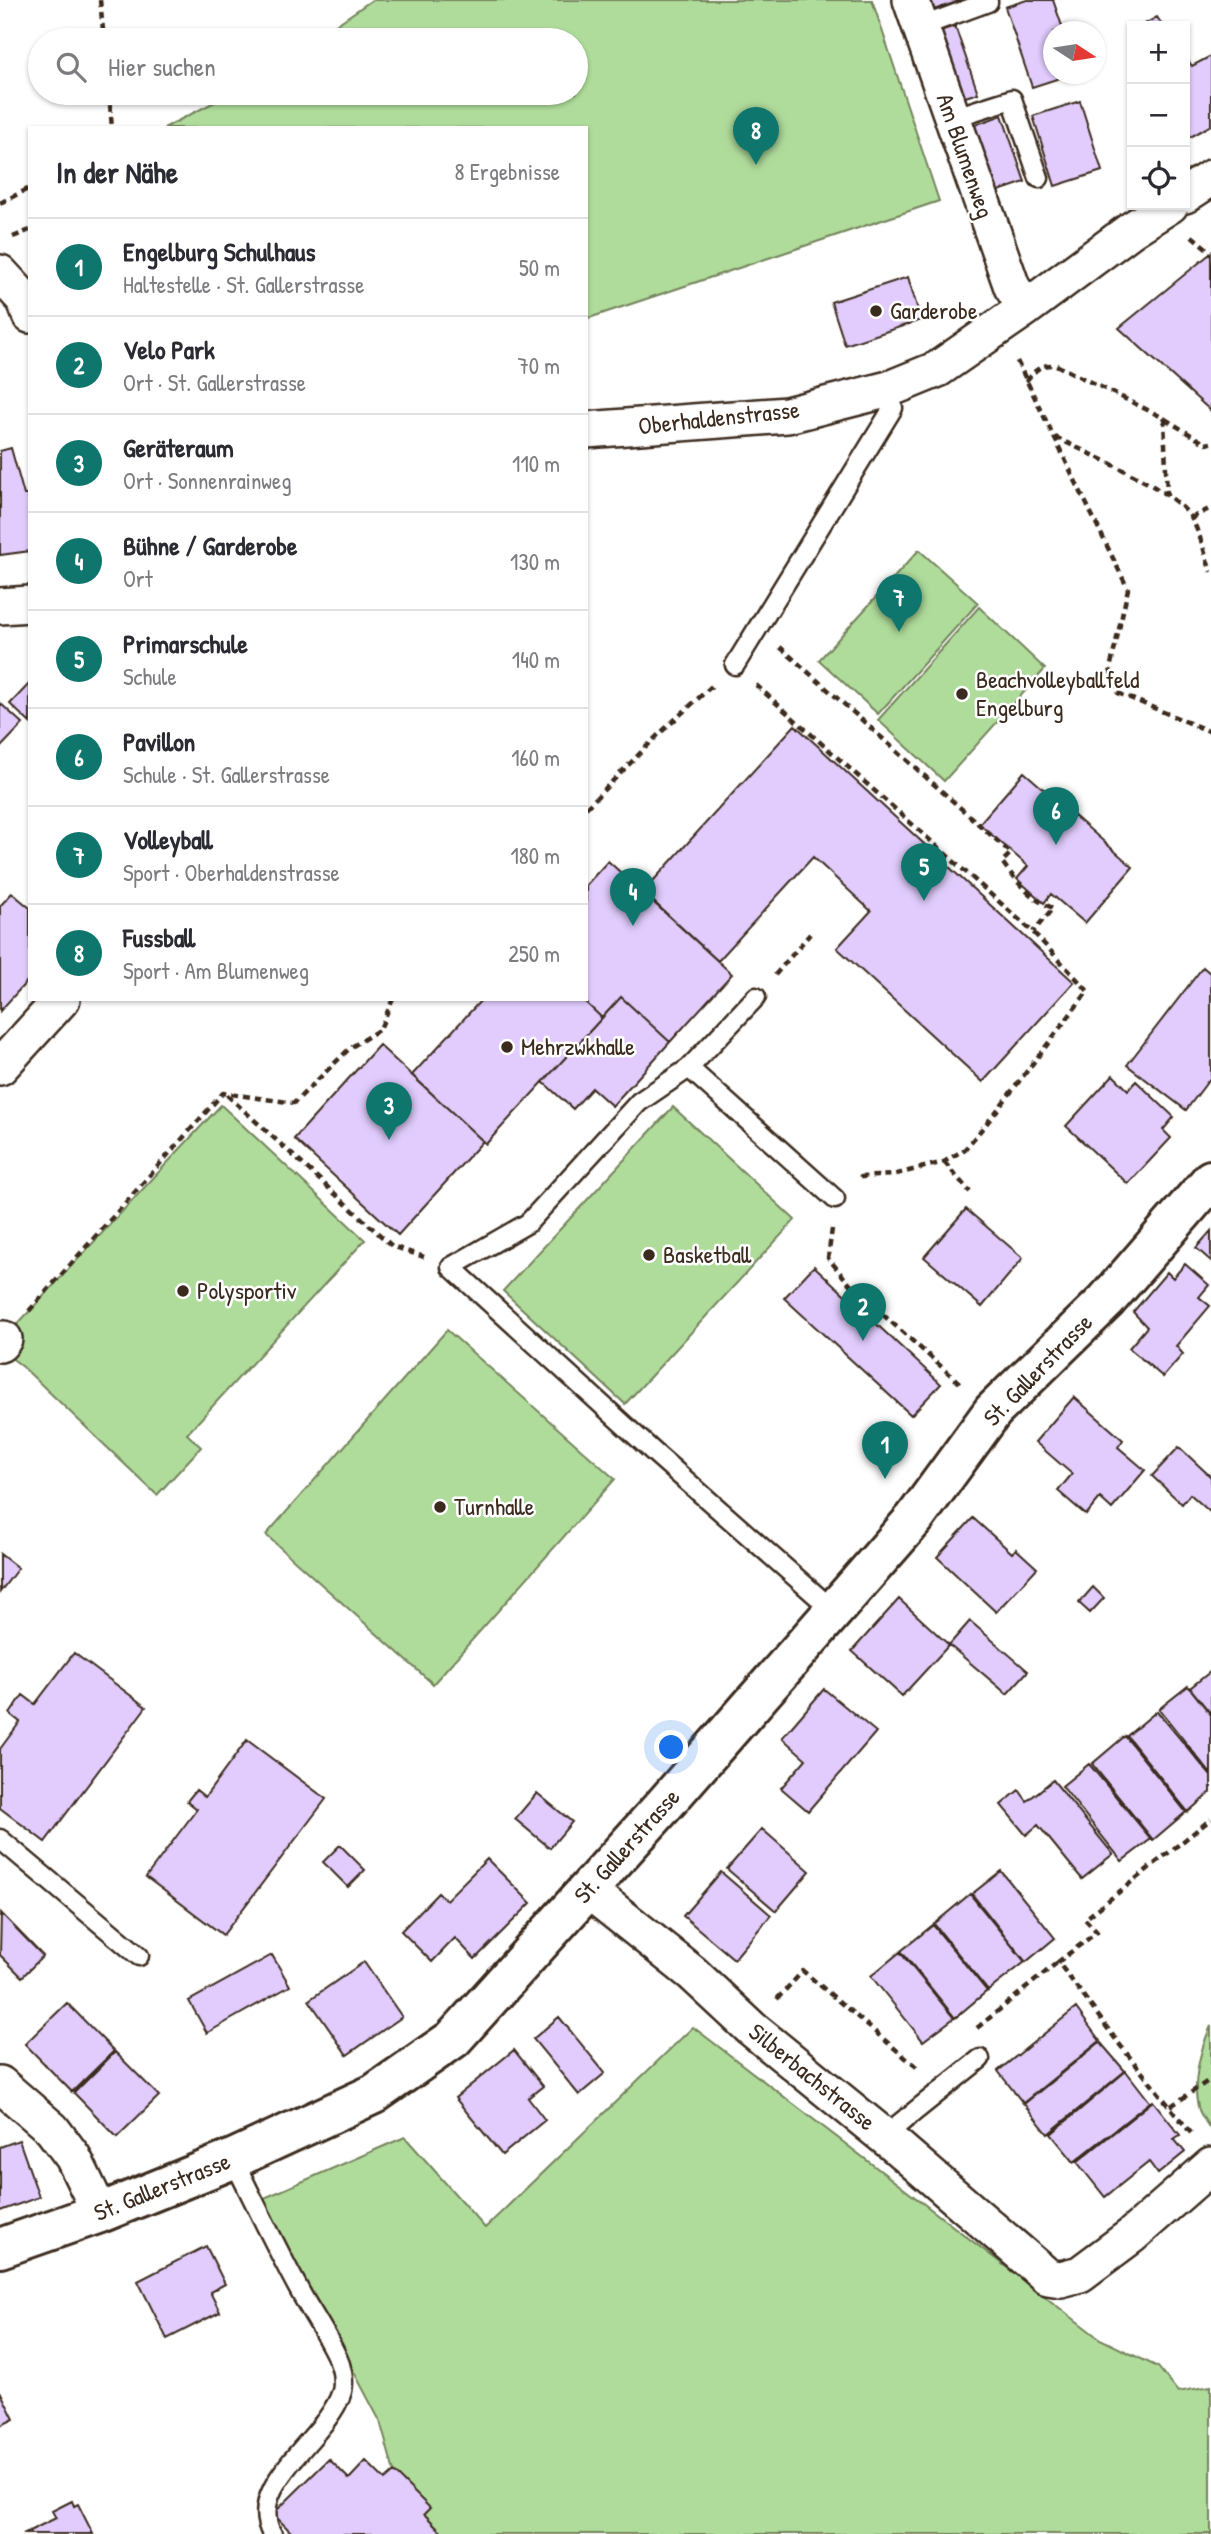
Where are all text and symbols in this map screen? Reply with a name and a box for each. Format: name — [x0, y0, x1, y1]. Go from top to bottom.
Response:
north arrow — [1043, 21, 1106, 84]
map controls — [1127, 21, 1190, 210]
button: + — [1127, 21, 1190, 84]
search box — [28, 28, 588, 105]
icon: search — [52, 48, 90, 86]
text: Hier suchen — [108, 49, 216, 84]
button: − — [1127, 84, 1190, 147]
street label: Am Blumenweg — [930, 89, 1002, 222]
pin: 8 — [733, 107, 779, 165]
button: locate — [1127, 147, 1190, 210]
text: In der Nähe — [56, 152, 178, 192]
text: 8 Ergebnisse — [454, 156, 560, 187]
text: Engelburg Schulhaus — [123, 234, 316, 269]
text: 1 — [75, 252, 83, 283]
text: 50 m — [519, 252, 560, 283]
text: Haltestelle · St. Gallerstrasse — [123, 269, 364, 300]
place label: Garderobe — [890, 294, 978, 326]
marker: Garderobe — [868, 303, 884, 319]
text: Velo Park — [123, 332, 215, 367]
text: 2 — [74, 350, 84, 381]
text: 70 m — [517, 350, 560, 381]
text: Ort · St. Gallerstrasse — [123, 367, 306, 398]
street label: Oberhaldenstrasse — [637, 393, 801, 441]
text: Geräteraum — [123, 430, 234, 465]
text: 3 — [74, 448, 84, 479]
text: 110 m — [512, 448, 560, 479]
text: Ort · Sonnenrainweg — [123, 465, 291, 496]
text: Bühne / Garderobe — [123, 528, 297, 563]
text: 4 — [75, 546, 83, 577]
text: 130 m — [510, 546, 560, 577]
text: Ort — [123, 563, 153, 594]
pin: 7 — [876, 574, 922, 632]
text: Primarschule — [123, 626, 248, 661]
text: 5 — [74, 644, 84, 675]
text: 140 m — [512, 644, 560, 675]
text: Schule — [123, 661, 177, 692]
place label: Beachvolleyballfeld Engelburg — [976, 663, 1139, 723]
marker: Beachvolleyballfeld Engelburg — [954, 686, 970, 702]
text: Pavillon — [123, 724, 195, 759]
text: 6 — [74, 742, 84, 773]
text: 160 m — [511, 742, 560, 773]
text: Schule · St. Gallerstrasse — [123, 759, 330, 790]
pin: 6 — [1033, 787, 1079, 845]
text: Volleyball — [123, 822, 213, 857]
text: 7 — [73, 840, 85, 871]
text: 180 m — [510, 840, 560, 871]
pin: 5 — [901, 843, 947, 901]
text: Sport · Oberhaldenstrasse — [123, 857, 340, 888]
pin: 4 — [610, 868, 656, 926]
text: Fussball — [123, 920, 195, 955]
text: 8 — [74, 938, 84, 969]
text: 250 m — [508, 938, 560, 969]
text: Sport · Am Blumenweg — [123, 955, 309, 986]
place label: Mehrzwkhalle — [521, 1030, 635, 1062]
marker: Mehrzwkhalle — [499, 1039, 515, 1055]
pin: 3 — [366, 1082, 412, 1140]
place label: Basketball — [663, 1238, 752, 1270]
marker: Basketball — [641, 1247, 657, 1263]
place label: Polysportiv — [197, 1274, 297, 1306]
marker: Polysportiv — [175, 1283, 191, 1299]
pin: 2 — [840, 1283, 886, 1341]
street label: St. Gallerstrasse — [976, 1306, 1099, 1432]
pin: 1 — [862, 1421, 908, 1479]
place label: Turnhalle — [454, 1490, 535, 1522]
marker: Turnhalle — [432, 1499, 448, 1515]
your location — [654, 1730, 688, 1764]
street label: St. Gallerstrasse — [566, 1781, 687, 1910]
street label: Silberbachstrasse — [743, 2015, 883, 2137]
street label: St. Gallerstrasse — [89, 2144, 235, 2228]

